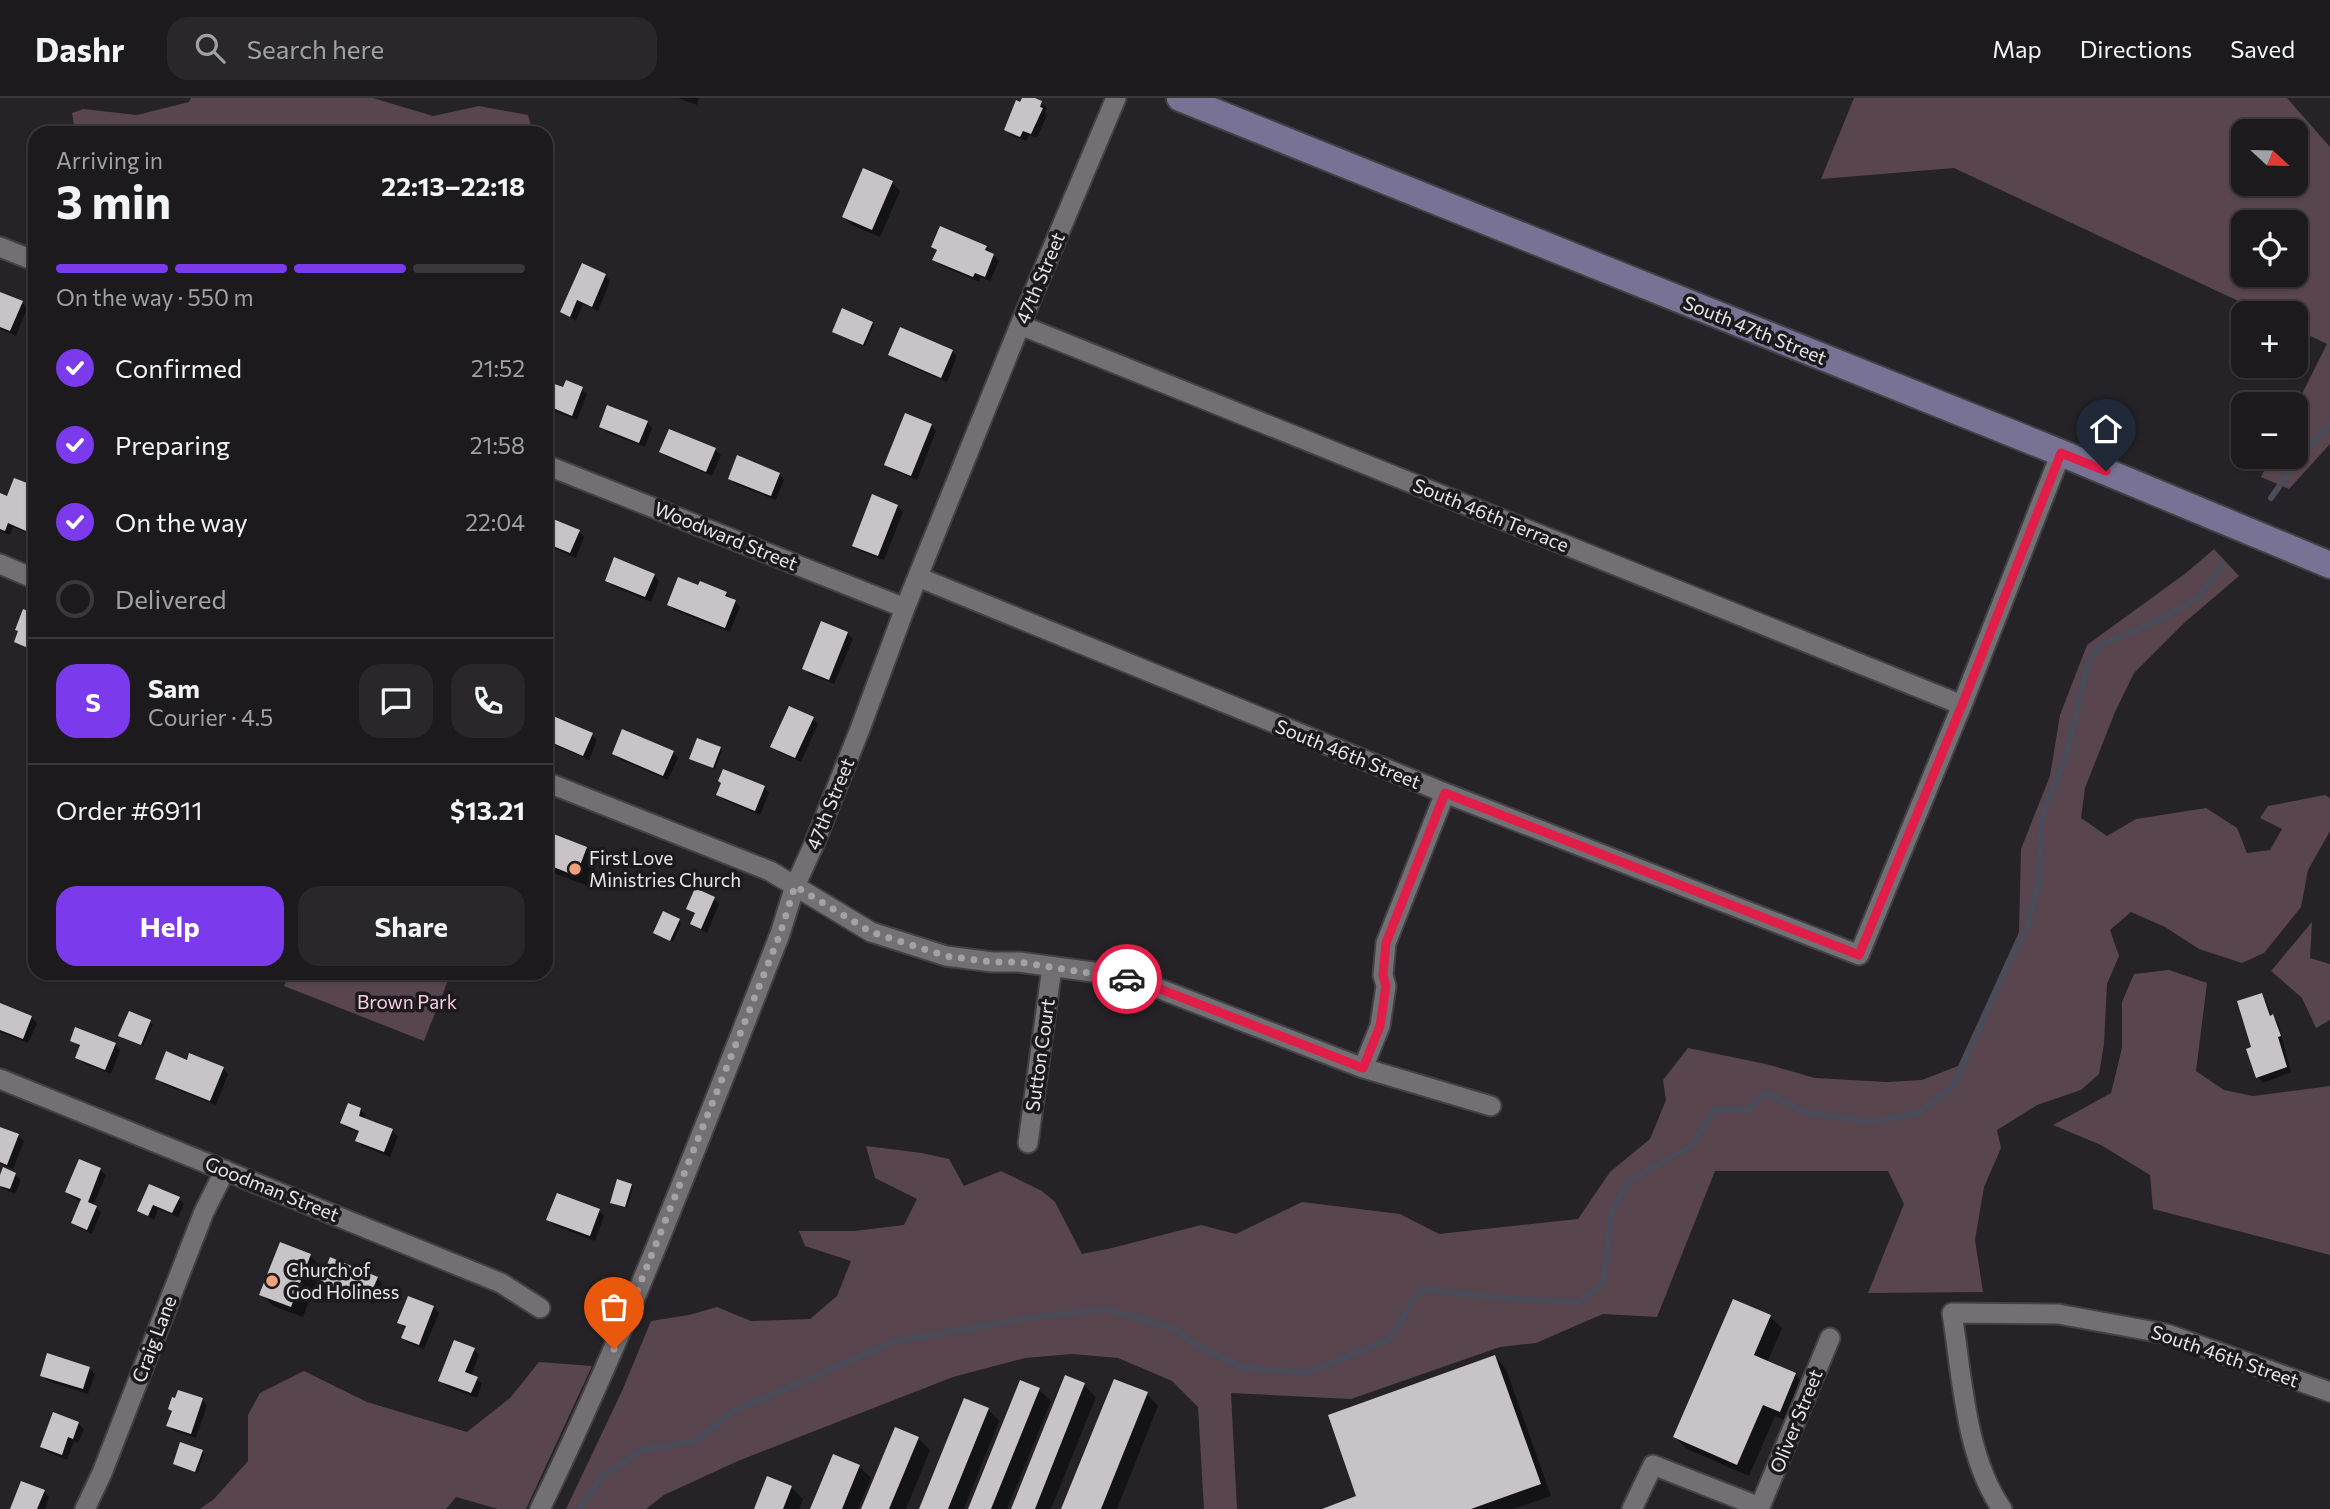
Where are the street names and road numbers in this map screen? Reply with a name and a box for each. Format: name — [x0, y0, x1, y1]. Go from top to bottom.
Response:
street label: 47th Street — [1010, 228, 1069, 327]
street label: South 47th Street — [1680, 290, 1830, 369]
street label: South 46th Terrace — [1410, 473, 1572, 556]
street label: Woodward Street — [651, 496, 801, 575]
street label: South 46th Street — [1272, 714, 1424, 793]
street label: 47th Street — [801, 754, 858, 853]
street label: Sutton Court — [1020, 997, 1059, 1113]
street label: Goodman Street — [202, 1151, 343, 1226]
street label: Craig Lane — [127, 1292, 181, 1385]
street label: South 46th Street — [2148, 1320, 2302, 1392]
street label: Oliver Street — [1764, 1366, 1827, 1476]

